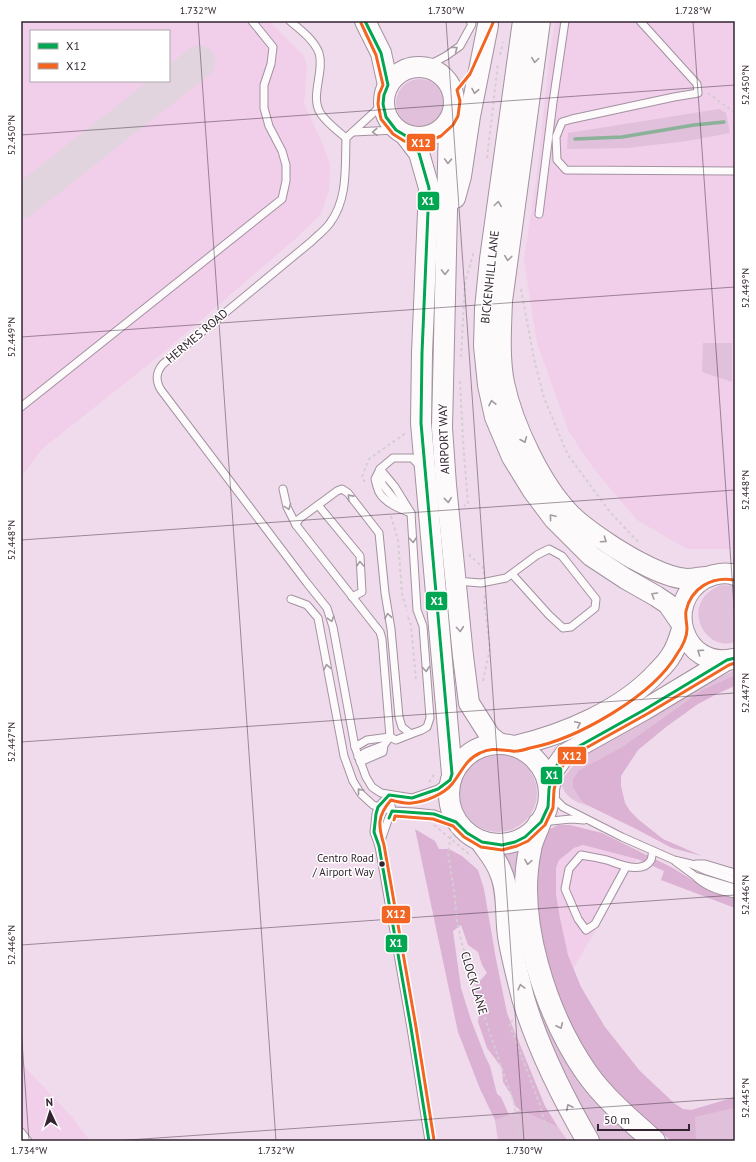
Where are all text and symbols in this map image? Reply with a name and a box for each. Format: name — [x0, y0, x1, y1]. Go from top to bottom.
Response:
text: 1.732°W — [180, 4, 217, 17]
text: 1.730°W — [428, 4, 465, 17]
text: 1.728°W — [675, 4, 712, 17]
legend — [30, 30, 170, 82]
text: X1 — [66, 38, 80, 53]
one-way arrow — [451, 47, 458, 54]
one-way arrow — [531, 57, 540, 63]
text: X12 — [66, 58, 87, 73]
text: 52.450°N — [739, 65, 752, 105]
one-way arrow — [471, 88, 480, 94]
text: 52.450°N — [5, 115, 18, 155]
one-way arrow — [372, 127, 378, 136]
line badge: X12 — [406, 133, 436, 152]
text: X12 — [411, 136, 431, 150]
one-way arrow — [444, 158, 452, 164]
line badge: X1 — [417, 191, 440, 211]
text: X1 — [421, 194, 435, 208]
one-way arrow — [493, 201, 502, 207]
street label: BICKENHILL LANE — [477, 230, 502, 324]
one-way arrow — [504, 255, 513, 261]
text: 52.449°N — [739, 268, 752, 308]
one-way arrow — [441, 269, 449, 275]
street label: HERMES ROAD — [163, 305, 231, 366]
text: 52.449°N — [5, 317, 18, 357]
one-way arrow — [488, 400, 496, 406]
street label: AIRPORT WAY — [435, 403, 452, 474]
one-way arrow — [519, 436, 527, 443]
text: 52.448°N — [739, 470, 752, 510]
one-way arrow — [348, 494, 355, 501]
one-way arrow — [443, 497, 452, 503]
one-way arrow — [283, 504, 291, 511]
one-way arrow — [550, 514, 557, 521]
text: 52.448°N — [5, 520, 18, 560]
one-way arrow — [599, 535, 606, 542]
one-way arrow — [408, 537, 417, 543]
one-way arrow — [356, 561, 365, 567]
line badge: X1 — [425, 591, 448, 611]
one-way arrow — [652, 593, 659, 600]
text: X1 — [430, 594, 444, 608]
one-way arrow — [385, 613, 393, 619]
one-way arrow — [326, 616, 335, 623]
one-way arrow — [456, 626, 465, 632]
one-way arrow — [697, 649, 704, 657]
one-way arrow — [323, 664, 332, 670]
one-way arrow — [421, 666, 430, 672]
text: 52.447°N — [739, 673, 752, 713]
one-way arrow — [574, 721, 582, 729]
text: 52.447°N — [5, 722, 18, 762]
line badge: X12 — [557, 746, 587, 765]
text: X12 — [562, 749, 582, 763]
line badge: X1 — [540, 766, 563, 785]
text: X1 — [545, 768, 559, 782]
one-way arrow — [358, 789, 365, 796]
place label: Centro Road / Airport Way — [312, 851, 375, 879]
one-way arrow — [524, 858, 533, 865]
marker: Centro Road / Airport Way — [377, 859, 387, 869]
text: 52.446°N — [739, 875, 752, 915]
line badge: X12 — [381, 905, 411, 924]
text: X12 — [386, 907, 406, 921]
text: 52.446°N — [5, 925, 18, 965]
line badge: X1 — [385, 934, 408, 953]
text: X1 — [389, 936, 403, 950]
street label: CLOCK LANE — [458, 949, 491, 1016]
one-way arrow — [517, 983, 525, 990]
one-way arrow — [555, 1022, 563, 1029]
text: 52.445°N — [739, 1078, 752, 1118]
north arrow — [30, 1092, 70, 1132]
text: N — [45, 1095, 53, 1109]
one-way arrow — [566, 1104, 574, 1111]
scale bar — [598, 1106, 689, 1132]
text: 50 m — [604, 1112, 630, 1127]
text: 1.734°W — [11, 1144, 48, 1157]
text: 1.732°W — [258, 1144, 295, 1157]
text: 1.730°W — [506, 1144, 543, 1157]

